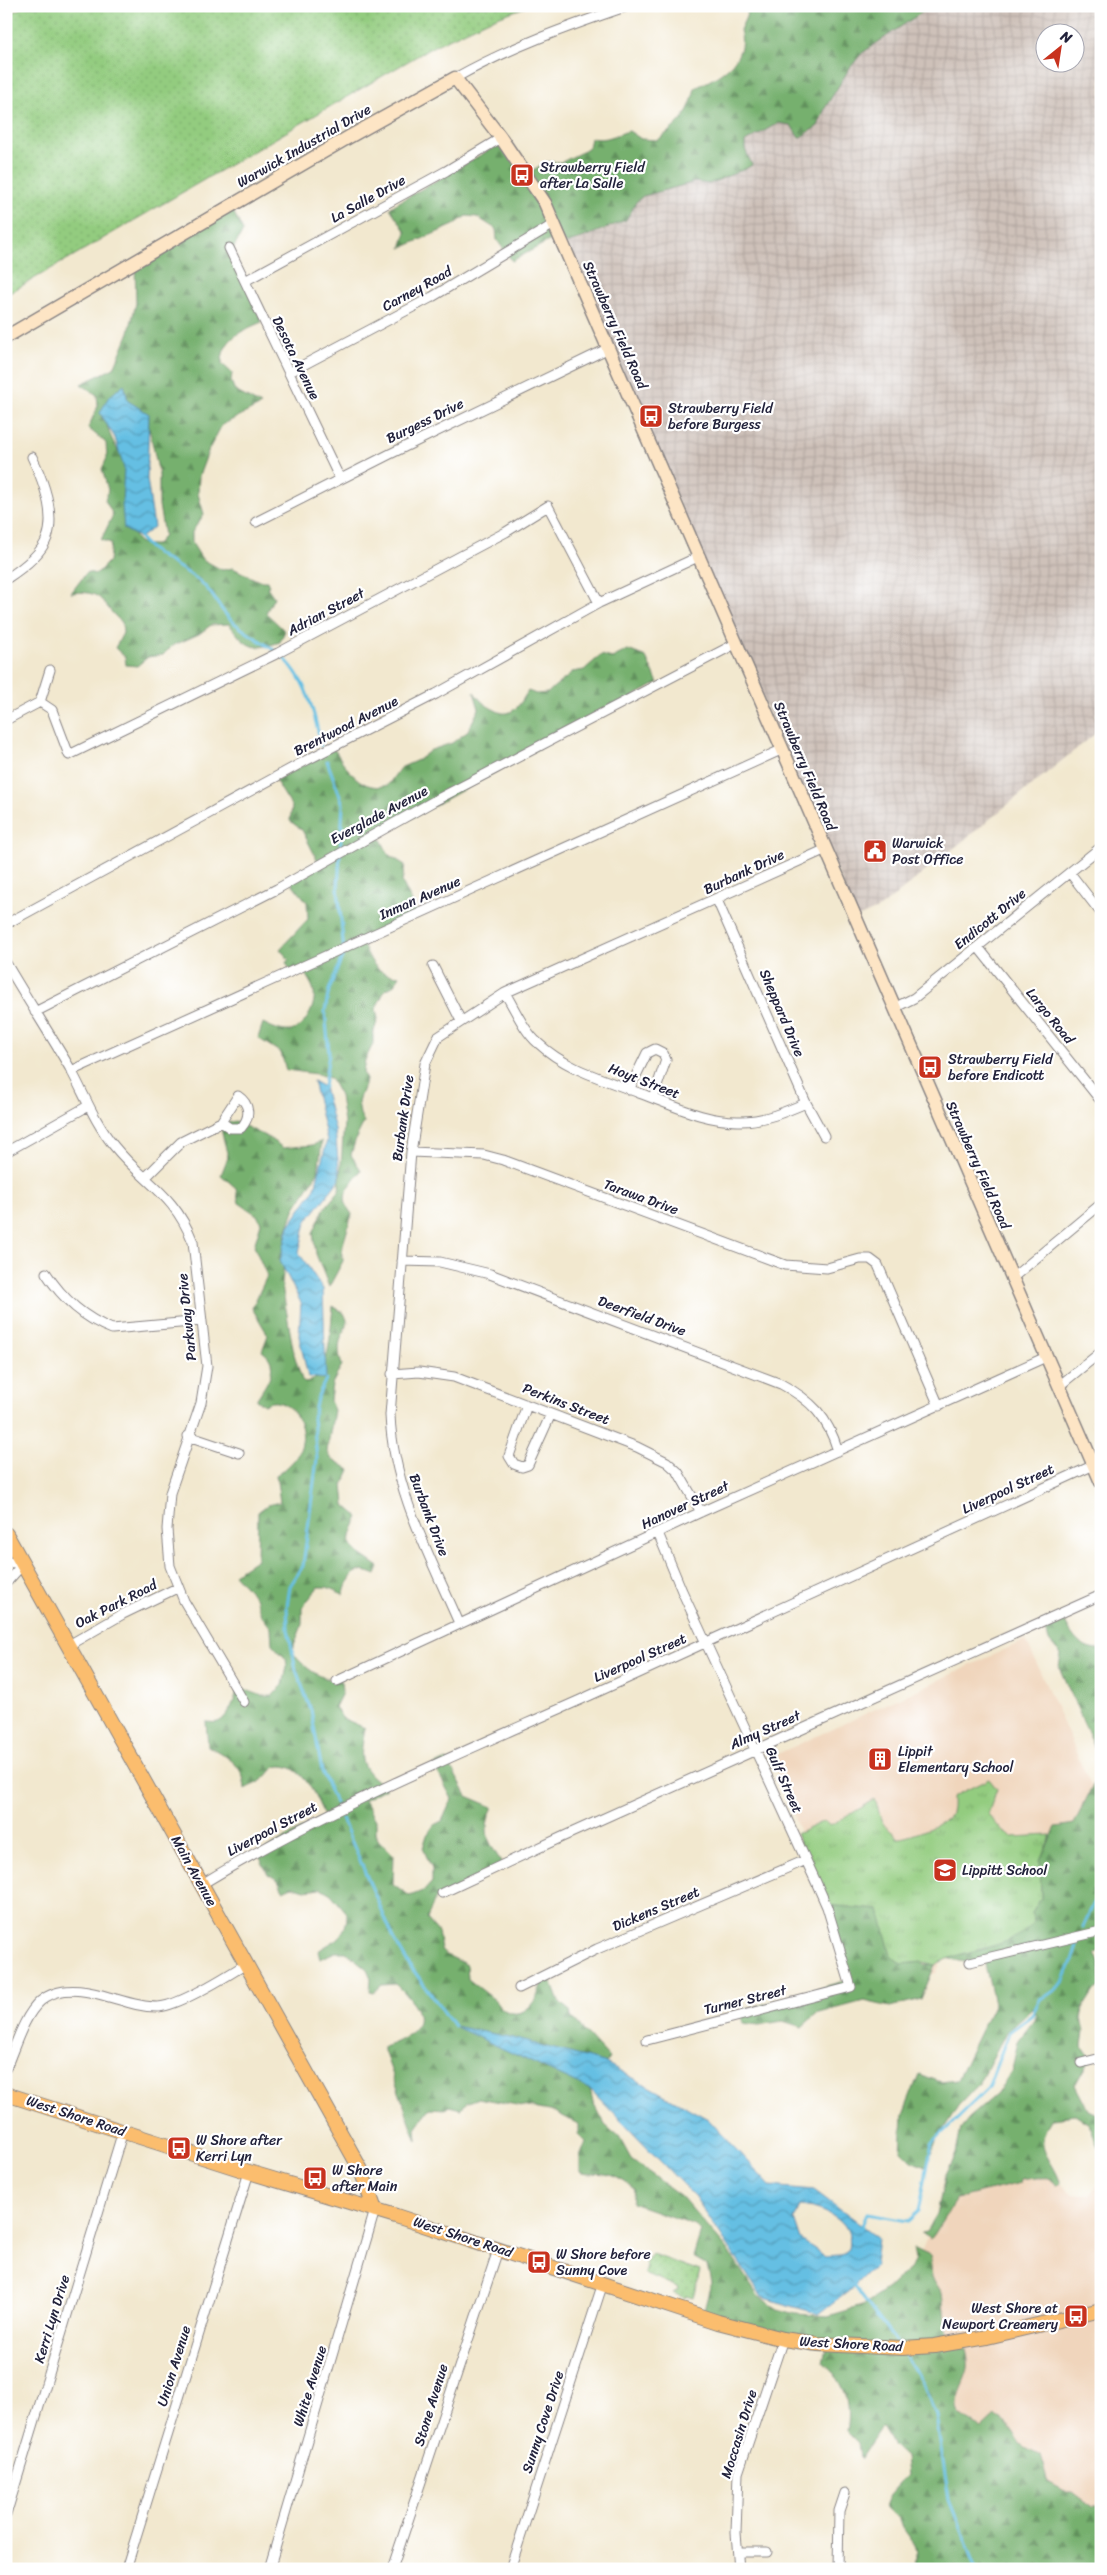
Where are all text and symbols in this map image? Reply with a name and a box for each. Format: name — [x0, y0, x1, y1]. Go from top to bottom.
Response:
north arrow — [1034, 22, 1084, 72]
text: N — [1055, 23, 1077, 51]
street label: Warwick Industrial Drive — [232, 97, 376, 195]
place label: Strawberry Field after La Salle — [540, 155, 646, 196]
bus stop icon: Strawberry Field after La Salle — [509, 162, 535, 188]
street label: La Salle Drive — [326, 168, 410, 230]
street label: Strawberry Field Road — [575, 257, 655, 395]
street label: Carney Road — [377, 259, 458, 319]
street label: Desota Avenue — [265, 312, 327, 404]
street label: Burgess Drive — [382, 391, 468, 451]
place label: Strawberry Field before Burgess — [668, 396, 774, 437]
bus stop icon: Strawberry Field before Burgess — [638, 403, 664, 429]
street label: Adrian Street — [282, 580, 370, 643]
street label: Brentwood Avenue — [289, 689, 403, 763]
street label: Strawberry Field Road — [766, 697, 844, 836]
street label: Everglade Avenue — [326, 779, 433, 851]
place label: Warwick Post Office — [892, 831, 963, 872]
public building icon: Warwick Post Office — [862, 838, 888, 864]
street label: Burbank Drive — [699, 842, 789, 902]
street label: Inman Avenue — [374, 869, 465, 928]
street label: Endicott Drive — [948, 882, 1032, 956]
street label: Sheppard Drive — [752, 965, 812, 1061]
street label: Largo Road — [1019, 982, 1082, 1051]
place label: Strawberry Field before Endicott — [948, 1047, 1054, 1088]
bus stop icon: Strawberry Field before Endicott — [917, 1054, 943, 1080]
street label: Hoyt Street — [605, 1056, 683, 1106]
street label: Burbank Drive — [385, 1073, 421, 1163]
street label: Strawberry Field Road — [938, 1097, 1018, 1235]
street label: Tarawa Drive — [600, 1172, 682, 1222]
street label: Parkway Drive — [170, 1272, 204, 1362]
street label: Deerfield Drive — [594, 1288, 690, 1344]
street label: Perkins Street — [519, 1376, 613, 1432]
street label: Liverpool Street — [958, 1457, 1058, 1521]
street label: Burbank Drive — [402, 1470, 456, 1560]
street label: Hanover Street — [637, 1473, 735, 1536]
street label: Oak Park Road — [71, 1572, 163, 1635]
street label: Liverpool Street — [589, 1626, 691, 1690]
street label: Almy Street — [725, 1703, 806, 1757]
place label: Lippit Elementary School — [898, 1739, 1015, 1780]
street label: Gulf Street — [758, 1743, 810, 1817]
building icon: Lippit Elementary School — [867, 1746, 893, 1772]
street label: Liverpool Street — [222, 1795, 322, 1863]
street label: Main Avenue — [164, 1831, 224, 1911]
school or university icon: Lippitt School — [932, 1857, 958, 1883]
place label: Lippitt School — [962, 1858, 1048, 1883]
street label: Dickens Street — [608, 1879, 704, 1939]
street label: Turner Street — [701, 1977, 790, 2022]
street label: West Shore Road — [23, 2088, 131, 2144]
place label: W Shore after Kerri Lyn — [196, 2128, 283, 2169]
bus stop icon: W Shore after Kerri Lyn — [166, 2135, 192, 2161]
place label: W Shore after Main — [332, 2158, 398, 2199]
bus stop icon: W Shore after Main — [302, 2165, 328, 2191]
street label: West Shore Road — [410, 2209, 518, 2265]
place label: W Shore before Sunny Cove — [556, 2242, 651, 2283]
bus stop icon: W Shore before Sunny Cove — [526, 2249, 552, 2275]
street label: Kerri Lyn Drive — [27, 2272, 77, 2366]
place label: West Shore at Newport Creamery — [942, 2296, 1059, 2337]
bus stop icon: West Shore at Newport Creamery — [1063, 2303, 1089, 2329]
street label: Union Avenue — [150, 2322, 198, 2410]
street label: West Shore Road — [799, 2329, 905, 2359]
street label: White Avenue — [286, 2342, 334, 2430]
street label: Stone Avenue — [407, 2361, 455, 2449]
street label: Sunny Cove Drive — [515, 2367, 571, 2477]
street label: Moccasin Drive — [714, 2386, 764, 2482]

